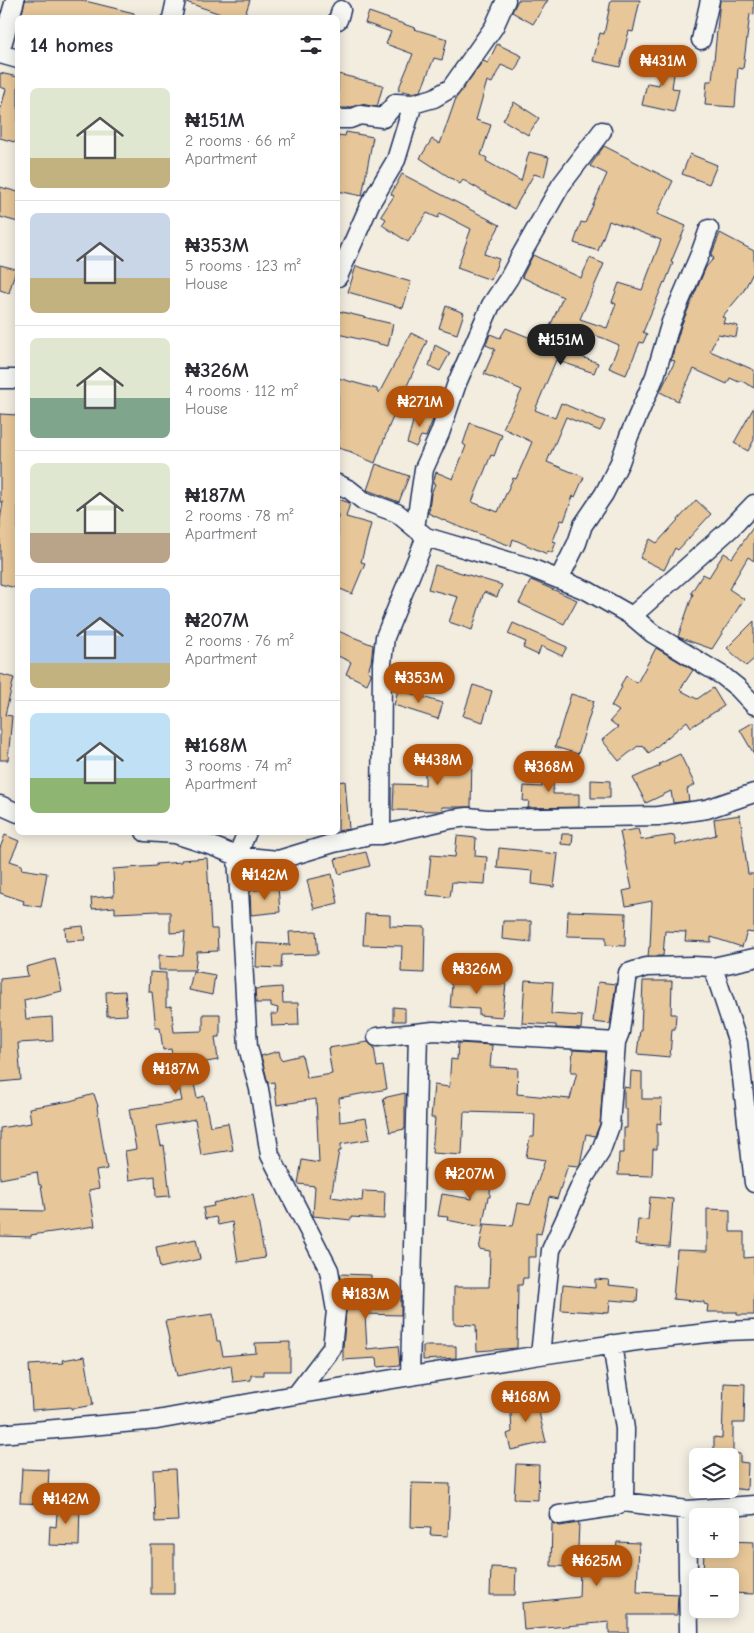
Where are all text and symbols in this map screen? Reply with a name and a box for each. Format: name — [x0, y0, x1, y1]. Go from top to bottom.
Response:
icon: filters — [297, 31, 325, 59]
text: 14 homes — [30, 33, 113, 57]
pin: ₦431M — [628, 44, 698, 87]
text: ₦431M — [640, 52, 686, 70]
icon: home — [70, 108, 130, 168]
text: ₦151M — [185, 108, 245, 132]
text: 2 rooms · 66 m² — [185, 132, 295, 150]
text: Apartment — [185, 150, 257, 168]
icon: home — [70, 233, 130, 293]
text: ₦353M — [185, 233, 249, 257]
text: 5 rooms · 123 m² — [185, 257, 301, 275]
text: House — [185, 275, 228, 293]
pin: ₦151M — [526, 324, 596, 366]
text: ₦151M — [538, 331, 584, 349]
icon: home — [70, 358, 130, 418]
text: ₦326M — [185, 358, 249, 382]
text: 4 rooms · 112 m² — [185, 382, 298, 400]
pin: ₦271M — [385, 386, 455, 428]
text: ₦271M — [397, 393, 443, 411]
text: House — [185, 400, 228, 418]
icon: home — [70, 483, 130, 543]
text: ₦187M — [185, 483, 246, 507]
text: 2 rooms · 78 m² — [185, 507, 293, 525]
text: Apartment — [185, 525, 257, 543]
icon: home — [70, 608, 130, 668]
text: ₦207M — [185, 608, 249, 632]
text: 2 rooms · 76 m² — [185, 632, 294, 650]
text: Apartment — [185, 650, 257, 668]
pin: ₦353M — [384, 662, 454, 704]
text: ₦353M — [395, 669, 443, 687]
icon: home — [70, 733, 130, 793]
text: ₦168M — [185, 733, 247, 757]
pin: ₦438M — [403, 744, 473, 786]
pin: ₦368M — [514, 750, 584, 793]
text: ₦438M — [414, 751, 462, 769]
text: 3 rooms · 74 m² — [185, 757, 291, 775]
text: ₦368M — [525, 758, 573, 776]
text: Apartment — [185, 775, 257, 793]
pin: ₦142M — [230, 858, 300, 901]
text: ₦142M — [242, 866, 288, 884]
pin: ₦326M — [442, 952, 512, 995]
text: ₦326M — [453, 960, 501, 978]
pin: ₦187M — [141, 1052, 211, 1095]
text: ₦187M — [153, 1060, 199, 1078]
pin: ₦207M — [435, 1158, 505, 1200]
text: ₦207M — [446, 1165, 494, 1183]
pin: ₦183M — [331, 1278, 401, 1320]
text: ₦183M — [343, 1285, 389, 1303]
pin: ₦168M — [491, 1380, 561, 1423]
text: ₦168M — [502, 1388, 550, 1406]
map controls — [689, 1448, 739, 1618]
button: layers — [689, 1448, 739, 1498]
pin: ₦142M — [31, 1482, 101, 1525]
text: ₦142M — [43, 1490, 89, 1508]
button: + — [689, 1508, 739, 1558]
pin: ₦625M — [562, 1544, 632, 1587]
text: ₦625M — [572, 1552, 622, 1570]
button: − — [689, 1568, 739, 1618]

